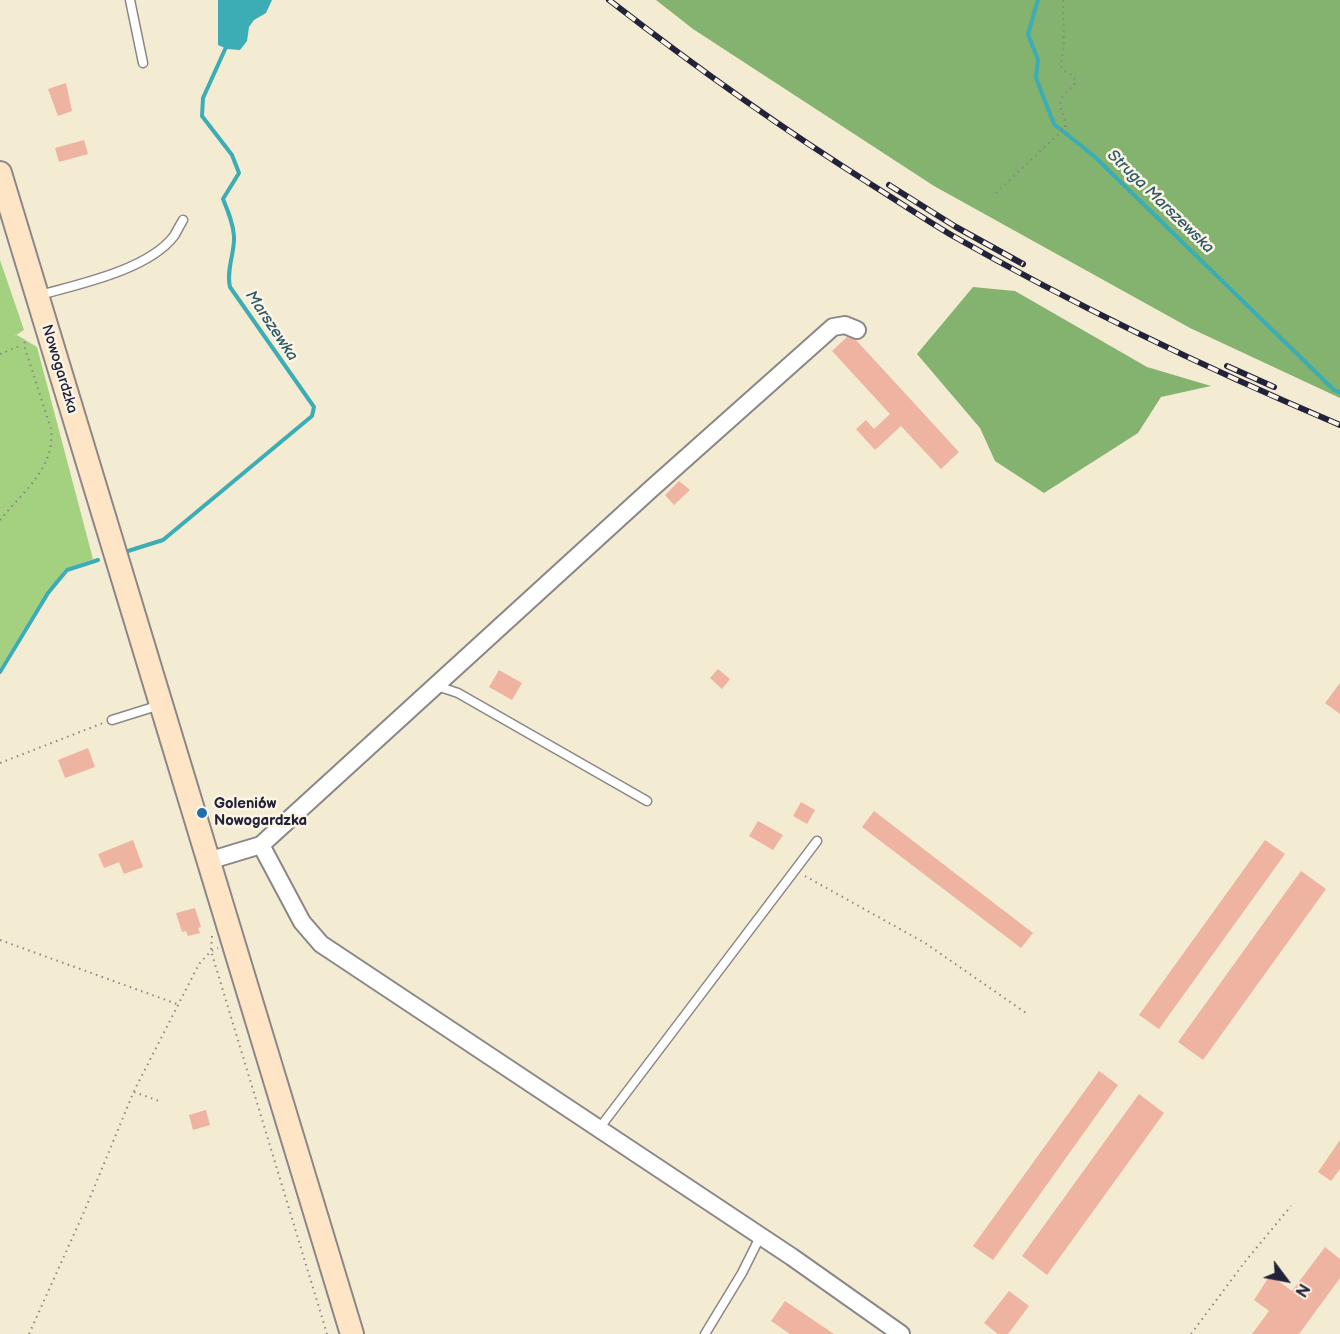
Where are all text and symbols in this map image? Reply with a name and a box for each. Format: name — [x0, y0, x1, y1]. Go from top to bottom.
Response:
water label: Struga Marszewska — [1103, 146, 1217, 258]
water label: Marszewka — [241, 287, 301, 365]
street label: Nowogardzka — [37, 322, 81, 416]
place label: Goleniów Nowogardzka — [214, 795, 307, 830]
marker: Goleniów Nowogardzka — [195, 806, 209, 820]
north arrow — [1256, 1250, 1316, 1310]
text: N — [1290, 1280, 1313, 1300]

